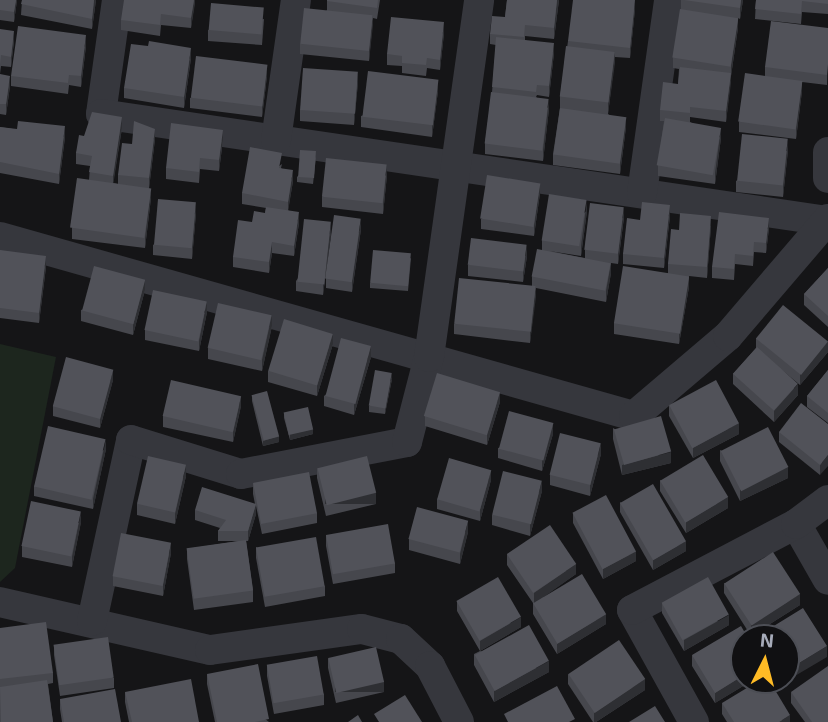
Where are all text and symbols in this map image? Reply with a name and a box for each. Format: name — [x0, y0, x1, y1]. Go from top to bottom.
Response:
north arrow — [730, 624, 800, 694]
text: N — [759, 627, 775, 652]

